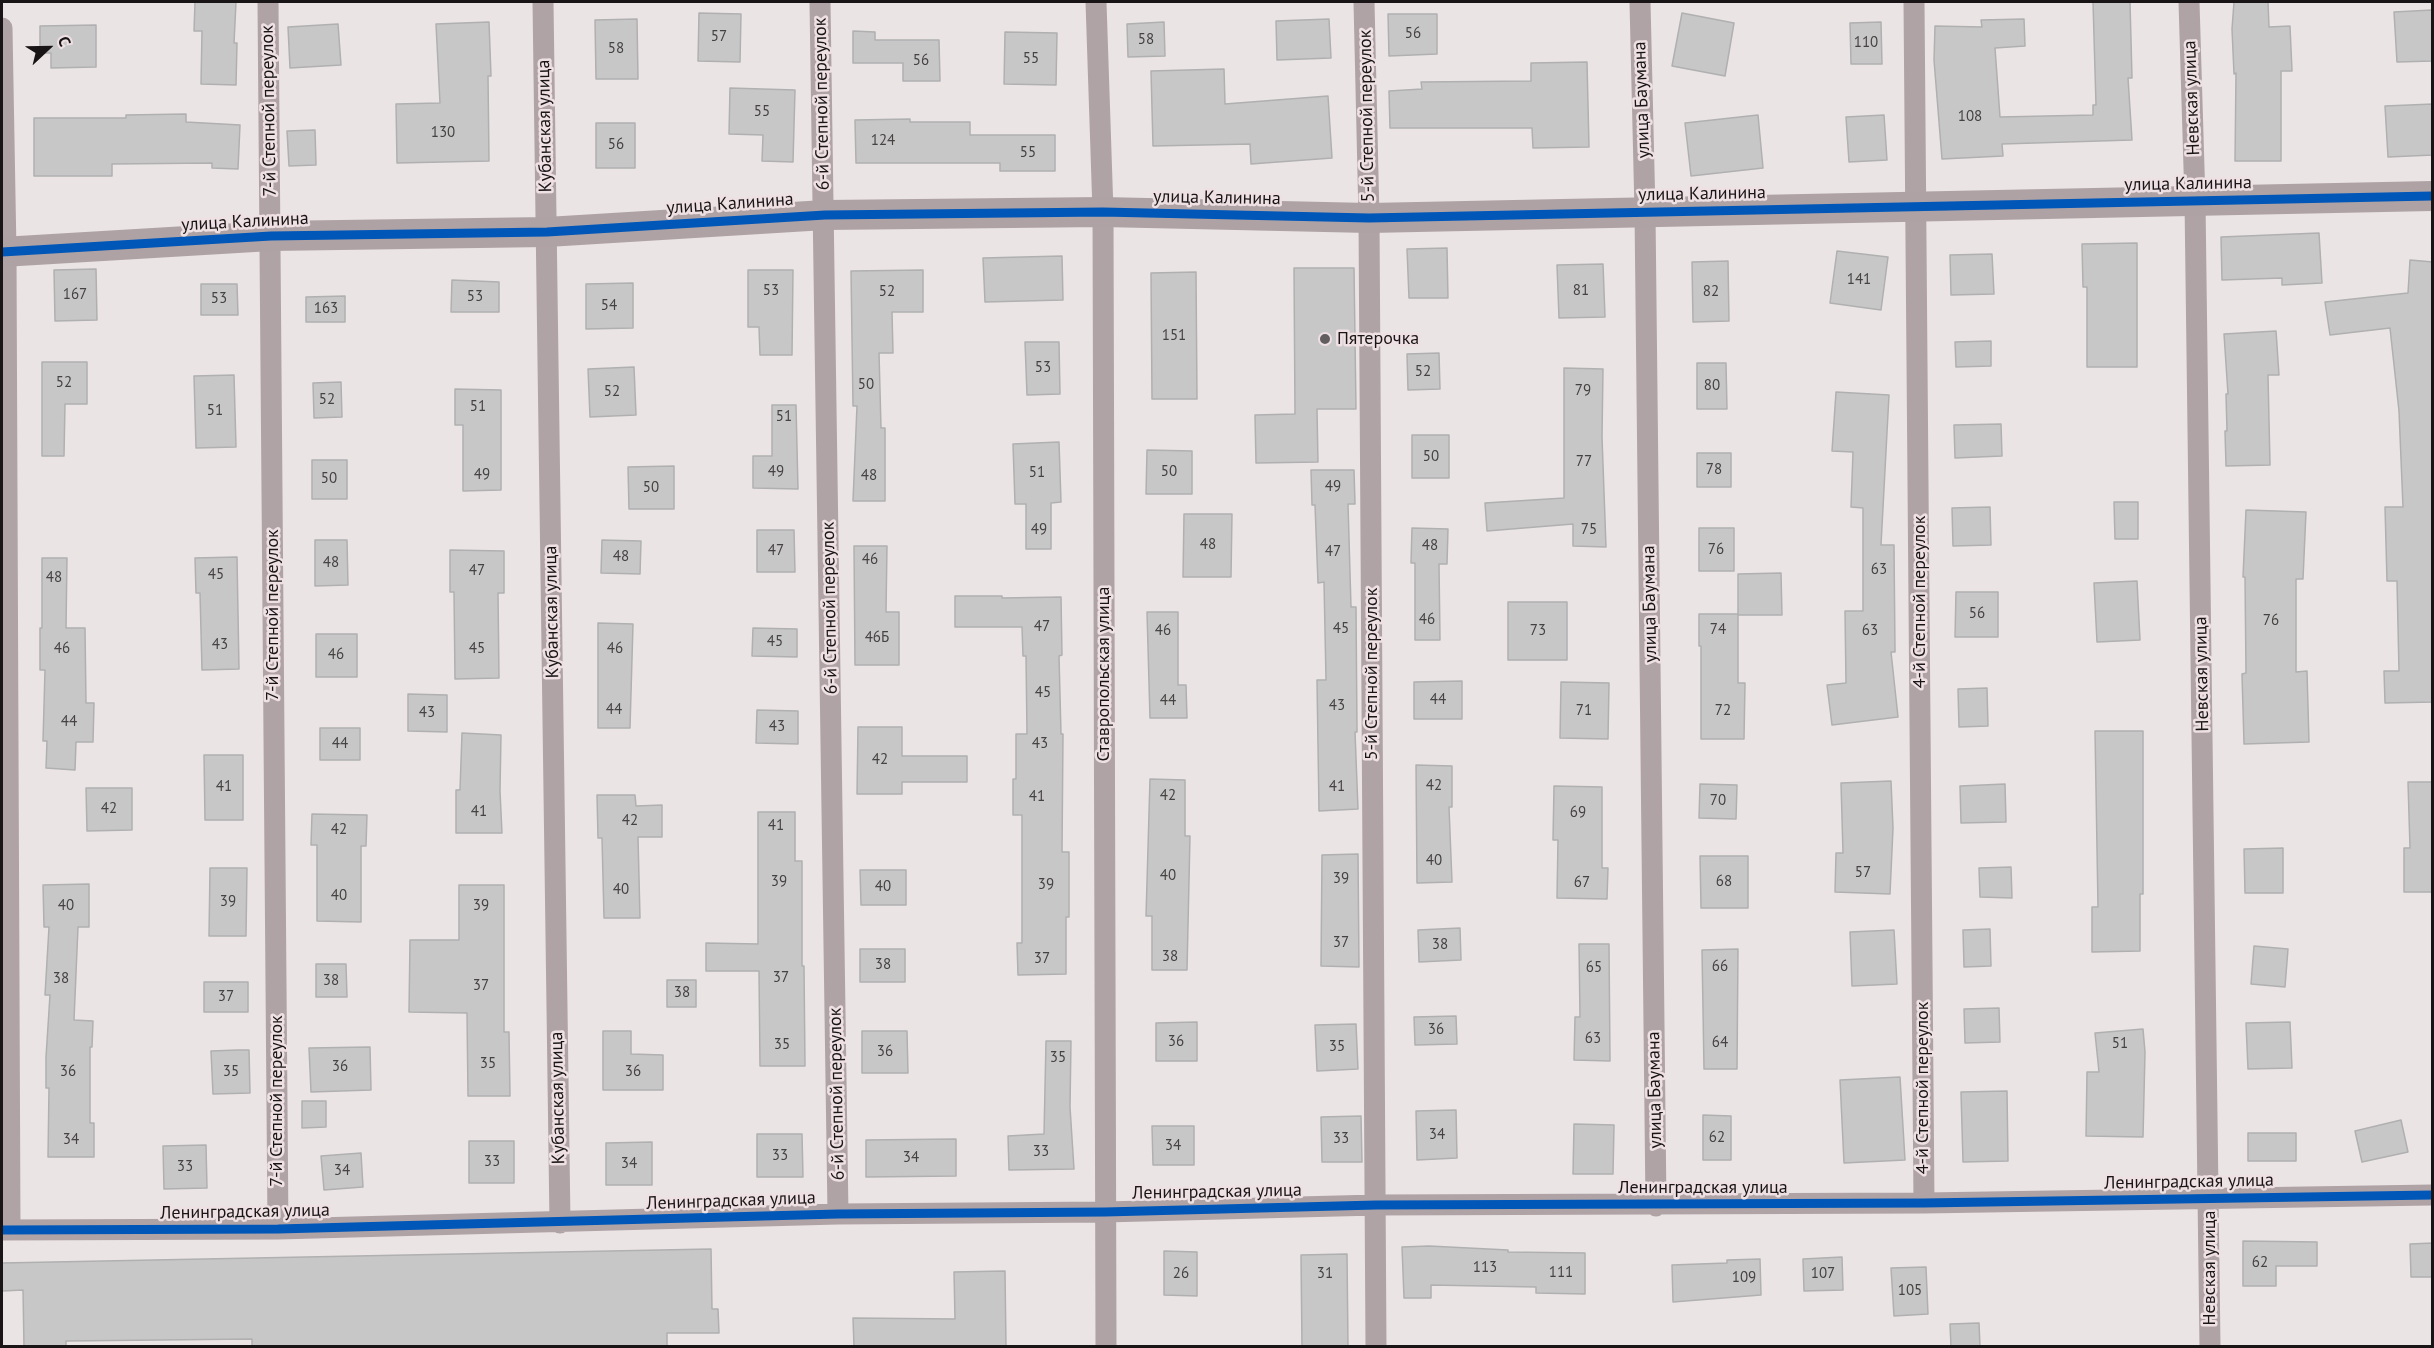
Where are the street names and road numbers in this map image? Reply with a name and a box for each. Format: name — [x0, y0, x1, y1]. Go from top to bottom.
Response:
street label: 6-й Степной переулок — [810, 18, 834, 190]
street label: 7-й Степной переулок — [257, 25, 281, 197]
street label: 5-й Степной переулок — [1355, 30, 1379, 202]
street label: Невская улица — [2179, 40, 2205, 156]
street label: улица Баумана — [1629, 41, 1655, 159]
street label: Кубанская улица — [533, 60, 557, 192]
street label: улица Калинина — [2124, 172, 2252, 196]
street label: улица Калинина — [1638, 182, 1766, 206]
street label: улица Калинина — [1153, 186, 1281, 210]
street label: улица Калинина — [666, 189, 794, 219]
street label: улица Калинина — [181, 208, 309, 236]
street label: 4-й Степной переулок — [1909, 516, 1931, 688]
street label: 6-й Степной переулок — [818, 522, 842, 694]
street label: 7-й Степной переулок — [262, 529, 284, 701]
street label: улица Баумана — [1638, 545, 1662, 663]
street label: Кубанская улица — [540, 546, 564, 678]
street label: Ставропольская улица — [1093, 587, 1115, 761]
street label: 5-й Степной переулок — [1361, 588, 1383, 760]
street label: Невская улица — [2190, 616, 2214, 732]
street label: 4-й Степной переулок — [1912, 1002, 1934, 1174]
street label: 6-й Степной переулок — [825, 1008, 849, 1180]
street label: 7-й Степной переулок — [266, 1015, 288, 1187]
street label: улица Баумана — [1643, 1031, 1667, 1149]
street label: Кубанская улица — [546, 1032, 570, 1164]
street label: Ленинградская улица — [2104, 1170, 2274, 1194]
street label: Ленинградская улица — [1618, 1177, 1788, 1199]
street label: Ленинградская улица — [1132, 1180, 1302, 1204]
street label: Ленинградская улица — [646, 1187, 816, 1215]
street label: Ленинградская улица — [160, 1200, 330, 1224]
street label: Невская улица — [2199, 1210, 2221, 1326]

